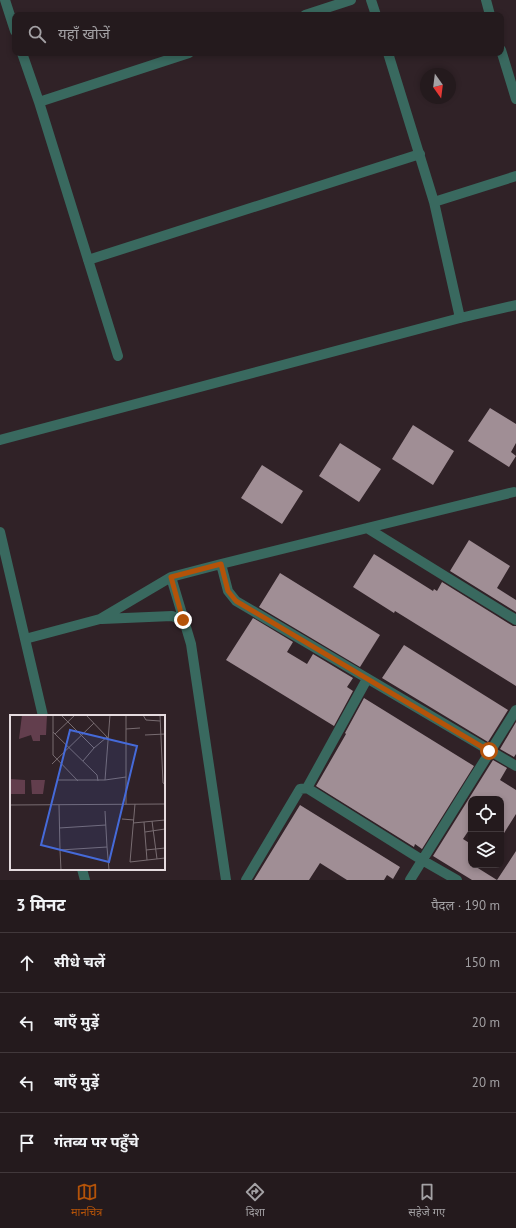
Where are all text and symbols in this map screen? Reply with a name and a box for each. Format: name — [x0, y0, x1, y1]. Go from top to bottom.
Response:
search box — [12, 12, 504, 56]
icon: search — [26, 23, 48, 45]
text: यहाँ खोजें — [58, 24, 110, 43]
north arrow — [420, 68, 456, 104]
route end — [174, 611, 192, 629]
inset map — [10, 715, 165, 870]
route start — [480, 742, 498, 760]
map controls — [468, 796, 504, 868]
button: locate — [468, 796, 504, 832]
button: layers — [468, 832, 504, 868]
text: 3 मिनट — [16, 894, 66, 916]
text: पैदल · 190 m — [431, 897, 500, 914]
icon: ahead — [16, 952, 38, 974]
text: सीधे चलें — [54, 952, 105, 971]
text: 150 m — [465, 954, 500, 971]
icon: left — [16, 1012, 38, 1034]
text: बाएँ मुड़ें — [54, 1012, 99, 1031]
text: 20 m — [472, 1014, 500, 1031]
icon: left — [16, 1072, 38, 1094]
text: बाएँ मुड़ें — [54, 1072, 99, 1091]
text: 20 m — [472, 1074, 500, 1091]
icon: arrive — [16, 1132, 38, 1154]
text: गंतव्य पर पहुँचे — [54, 1132, 139, 1151]
tab: मानचित्र — [71, 1181, 102, 1220]
tab: दिशा — [244, 1181, 266, 1220]
tab: सहेजे गए — [408, 1181, 445, 1220]

